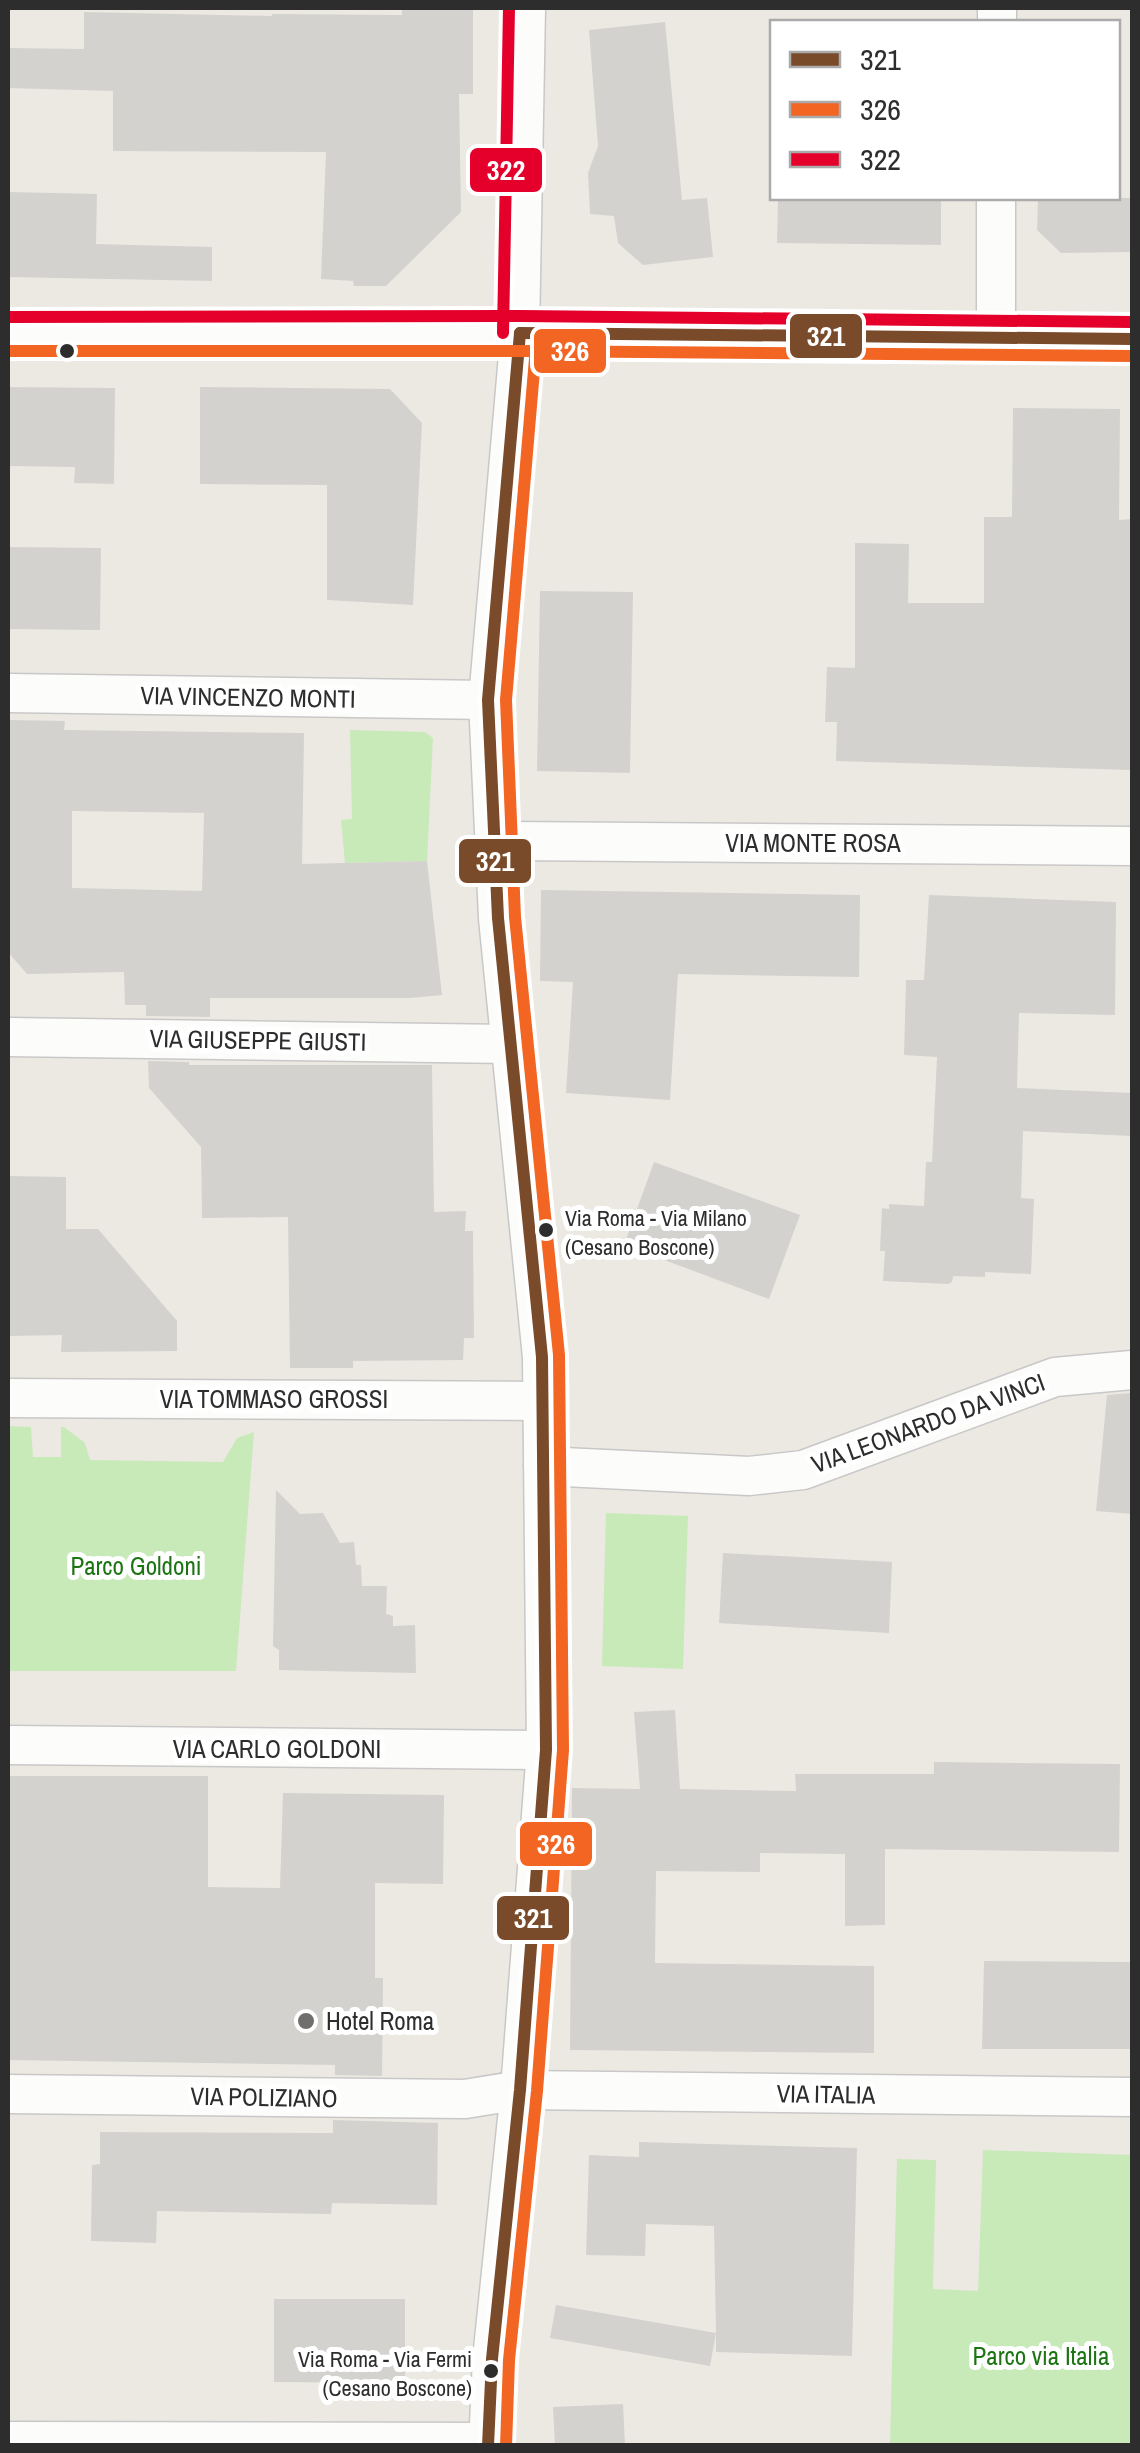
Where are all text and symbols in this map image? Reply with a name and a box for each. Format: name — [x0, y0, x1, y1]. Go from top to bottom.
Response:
legend — [770, 20, 1120, 200]
text: 321 — [860, 39, 901, 79]
text: 326 — [860, 89, 901, 129]
text: 322 — [860, 139, 901, 179]
line badge: 322 — [468, 146, 544, 194]
text: 322 — [487, 151, 525, 189]
line badge: 321 — [788, 312, 864, 360]
text: 321 — [807, 317, 845, 355]
line badge: 326 — [532, 327, 608, 375]
text: 326 — [551, 332, 589, 370]
unlabelled marker — [57, 341, 77, 361]
street label: VIA VINCENZO MONTI — [140, 678, 356, 716]
street label: VIA MONTE ROSA — [725, 826, 901, 860]
line badge: 321 — [457, 837, 533, 885]
text: 321 — [476, 842, 514, 880]
street label: VIA GIUSEPPE GIUSTI — [149, 1021, 367, 1059]
place label: Via Roma - Via Milano (Cesano Boscone) — [565, 1203, 747, 1262]
marker: Via Roma - Via Milano (Cesano Boscone) — [536, 1220, 556, 1240]
street label: VIA LEONARDO DA VINCI — [807, 1365, 1049, 1481]
street label: VIA TOMMASO GROSSI — [160, 1382, 388, 1416]
park label: Parco Goldoni — [70, 1549, 202, 1583]
street label: VIA CARLO GOLDONI — [173, 1732, 381, 1766]
line badge: 326 — [518, 1820, 594, 1868]
text: 326 — [537, 1825, 575, 1863]
line badge: 321 — [495, 1894, 571, 1942]
text: 321 — [514, 1899, 552, 1937]
place label: Hotel Roma — [326, 2004, 435, 2038]
marker: Hotel Roma — [295, 2010, 317, 2032]
street label: VIA ITALIA — [776, 2076, 876, 2112]
street label: VIA POLIZIANO — [190, 2079, 338, 2115]
park label: Parco via Italia — [973, 2339, 1110, 2373]
place label: Via Roma - Via Fermi (Cesano Boscone) — [298, 2344, 472, 2403]
marker: Via Roma - Via Fermi (Cesano Boscone) — [481, 2361, 501, 2381]

